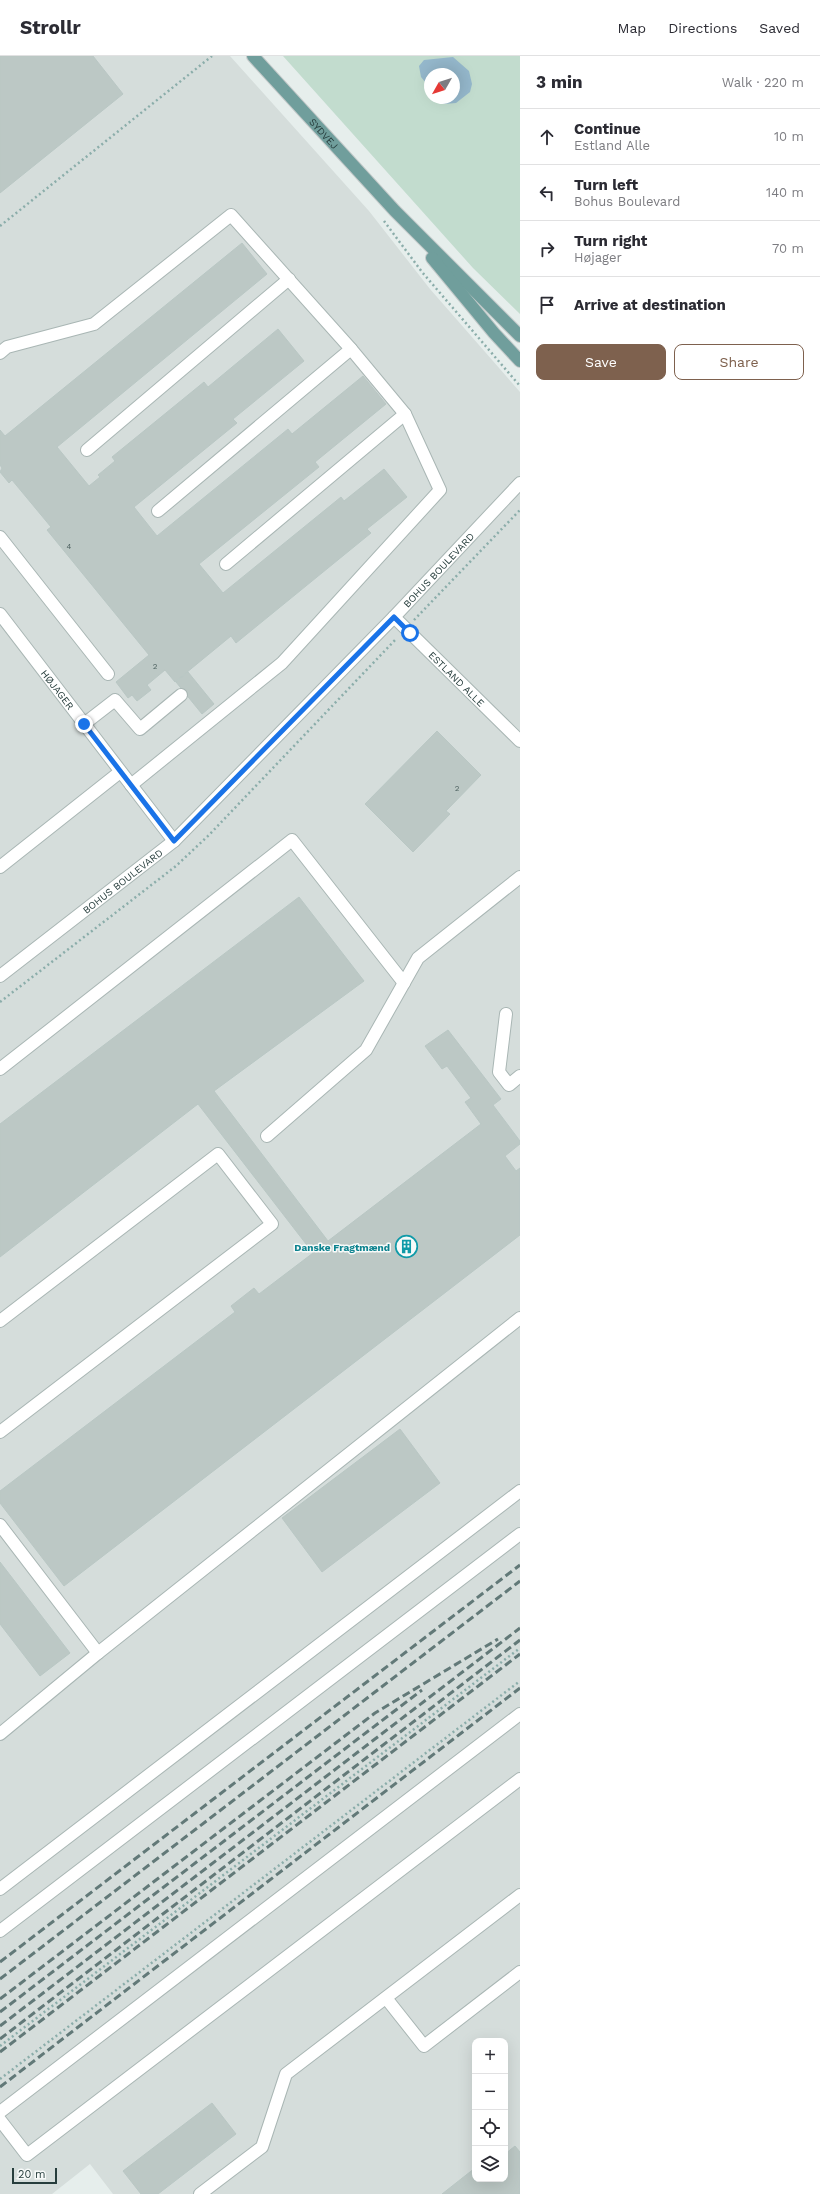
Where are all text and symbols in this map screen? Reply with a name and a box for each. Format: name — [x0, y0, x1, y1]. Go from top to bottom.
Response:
text: Strollr — [20, 16, 81, 39]
text: Map — [618, 20, 646, 36]
text: Directions — [668, 20, 737, 36]
text: Saved — [759, 20, 800, 36]
north arrow — [424, 68, 460, 104]
text: 3 min — [536, 72, 582, 92]
text: Walk · 220 m — [722, 75, 804, 90]
street label: SYDVEJ — [307, 116, 341, 151]
text: Continue — [574, 120, 641, 138]
icon: ahead — [536, 126, 558, 148]
text: 10 m — [774, 129, 804, 144]
text: Estland Alle — [574, 138, 650, 153]
text: Turn left — [574, 176, 638, 194]
icon: left — [536, 182, 558, 204]
text: 140 m — [766, 185, 804, 200]
text: Bohus Boulevard — [574, 194, 680, 209]
text: Turn right — [574, 232, 647, 250]
icon: right — [536, 238, 558, 260]
text: 70 m — [772, 241, 804, 256]
text: Højager — [574, 250, 622, 265]
icon: arrive — [536, 294, 558, 316]
text: Arrive at destination — [574, 296, 726, 314]
button: Save — [536, 344, 666, 380]
button: Share — [674, 344, 804, 380]
street label: BOHUS BOULEVARD — [401, 530, 476, 609]
house number: 4 — [67, 542, 72, 551]
route start — [401, 624, 419, 642]
street label: ESTLAND ALLE — [427, 649, 487, 708]
house number: 2 — [153, 662, 158, 671]
street label: HØJAGER — [39, 667, 77, 712]
route end — [75, 715, 93, 733]
house number: 2 — [455, 784, 460, 793]
street label: BOHUS BOULEVARD — [80, 847, 165, 915]
building icon: Danske Fragtmænd — [393, 1234, 419, 1260]
place label: Danske Fragtmænd — [294, 1242, 390, 1253]
map controls — [472, 2038, 508, 2182]
button: + — [472, 2038, 508, 2074]
button: − — [472, 2074, 508, 2110]
button: locate — [472, 2110, 508, 2146]
button: layers — [472, 2146, 508, 2182]
scale bar — [12, 2166, 57, 2185]
text: 20 m — [18, 2168, 46, 2181]

